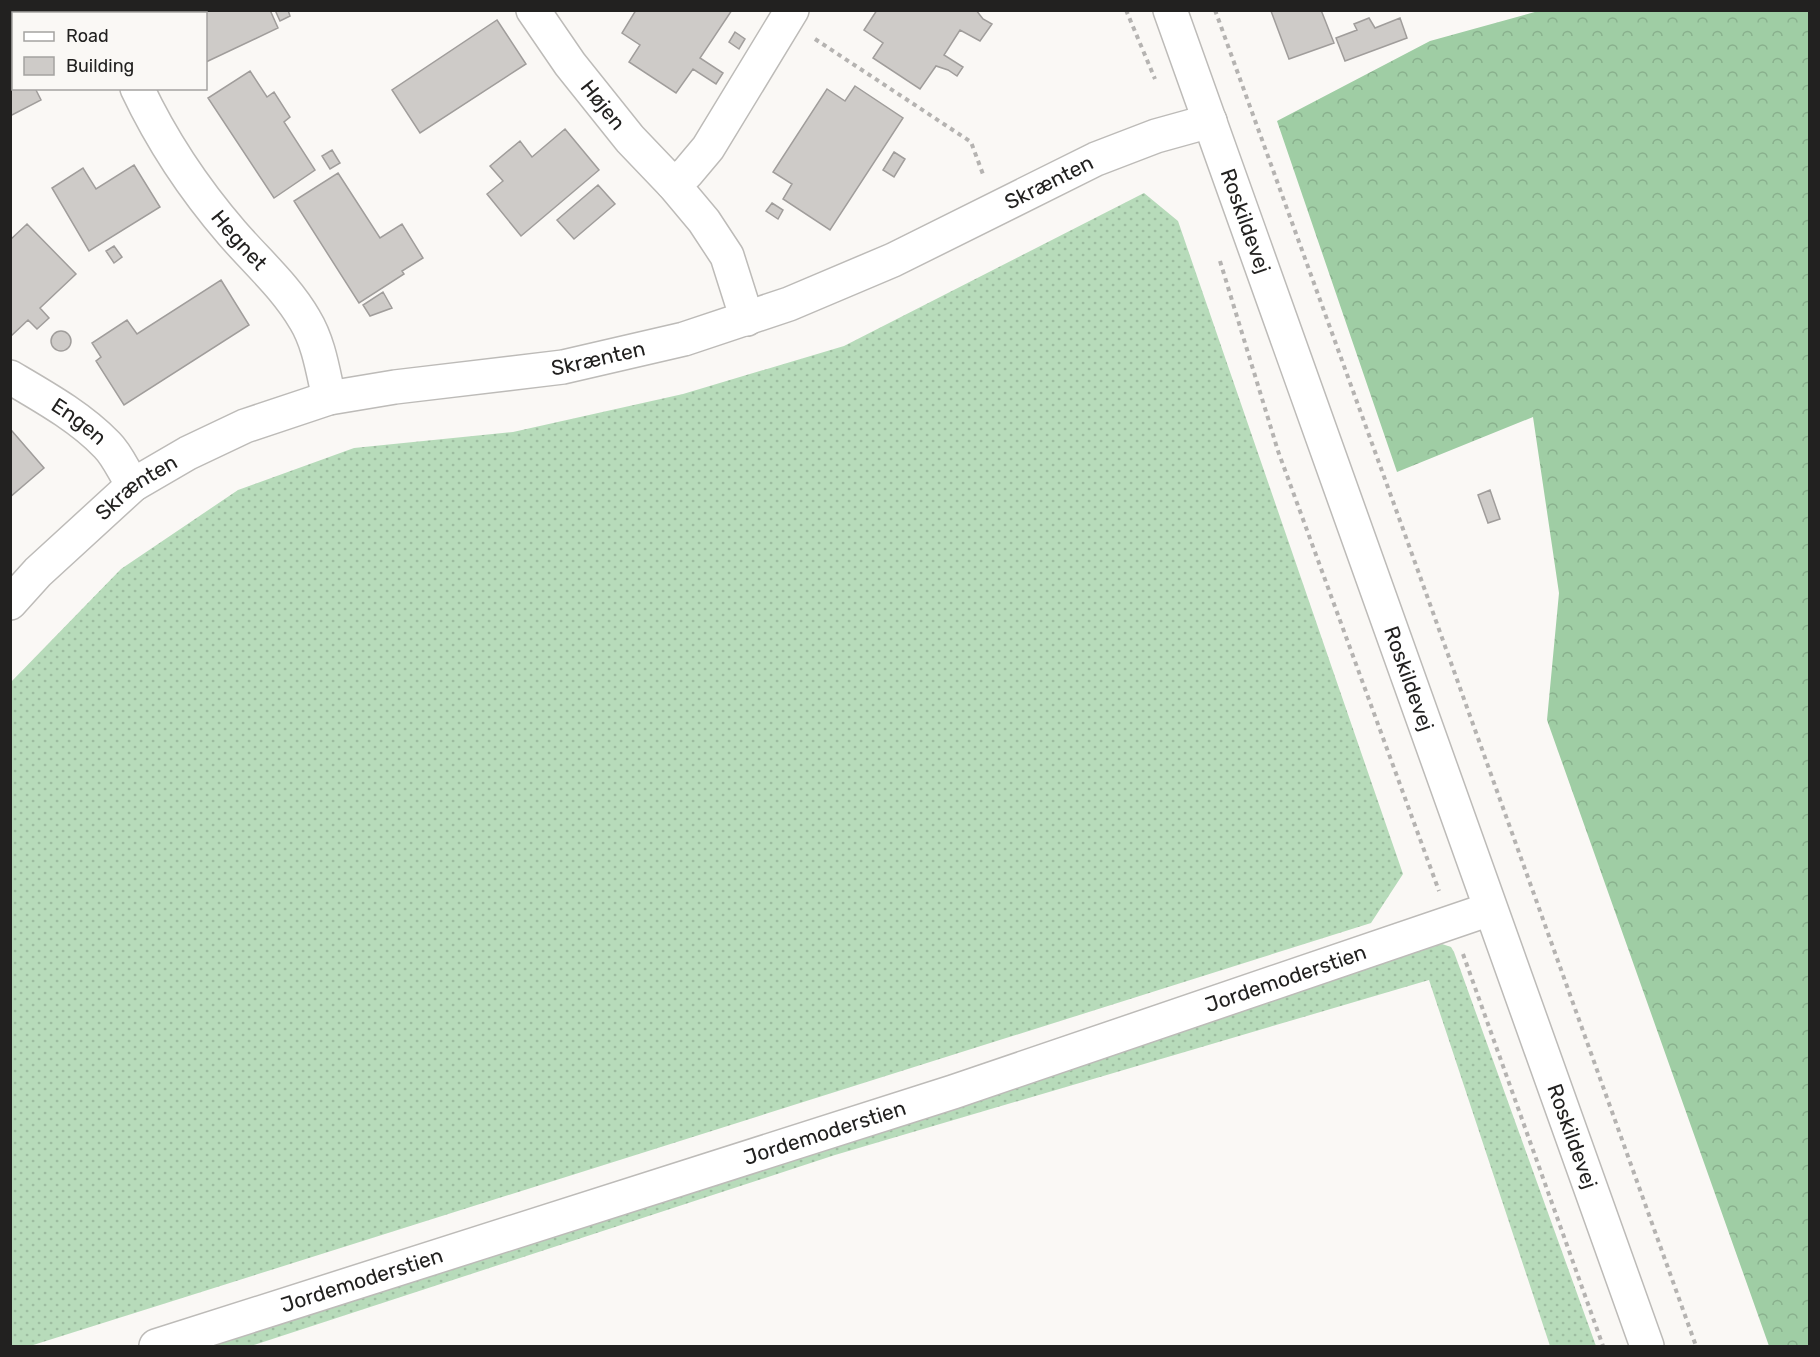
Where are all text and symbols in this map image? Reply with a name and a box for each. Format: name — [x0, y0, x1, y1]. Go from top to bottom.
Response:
legend — [12, 12, 207, 90]
text: Road — [66, 25, 109, 47]
text: Building — [66, 55, 134, 77]
street label: Højen — [576, 75, 631, 135]
street label: Skrænten — [1000, 149, 1097, 214]
street label: Roskildevej — [1216, 165, 1276, 277]
street label: Hegnet — [206, 205, 273, 275]
street label: Skrænten — [550, 335, 647, 380]
street label: Engen — [47, 392, 112, 450]
street label: Skrænten — [90, 449, 182, 525]
street label: Roskildevej — [1379, 623, 1439, 734]
street label: Jordemoderstien — [1202, 939, 1370, 1017]
street label: Roskildevej — [1542, 1080, 1603, 1192]
street label: Jordemoderstien — [740, 1095, 909, 1170]
street label: Jordemoderstien — [277, 1242, 446, 1317]

